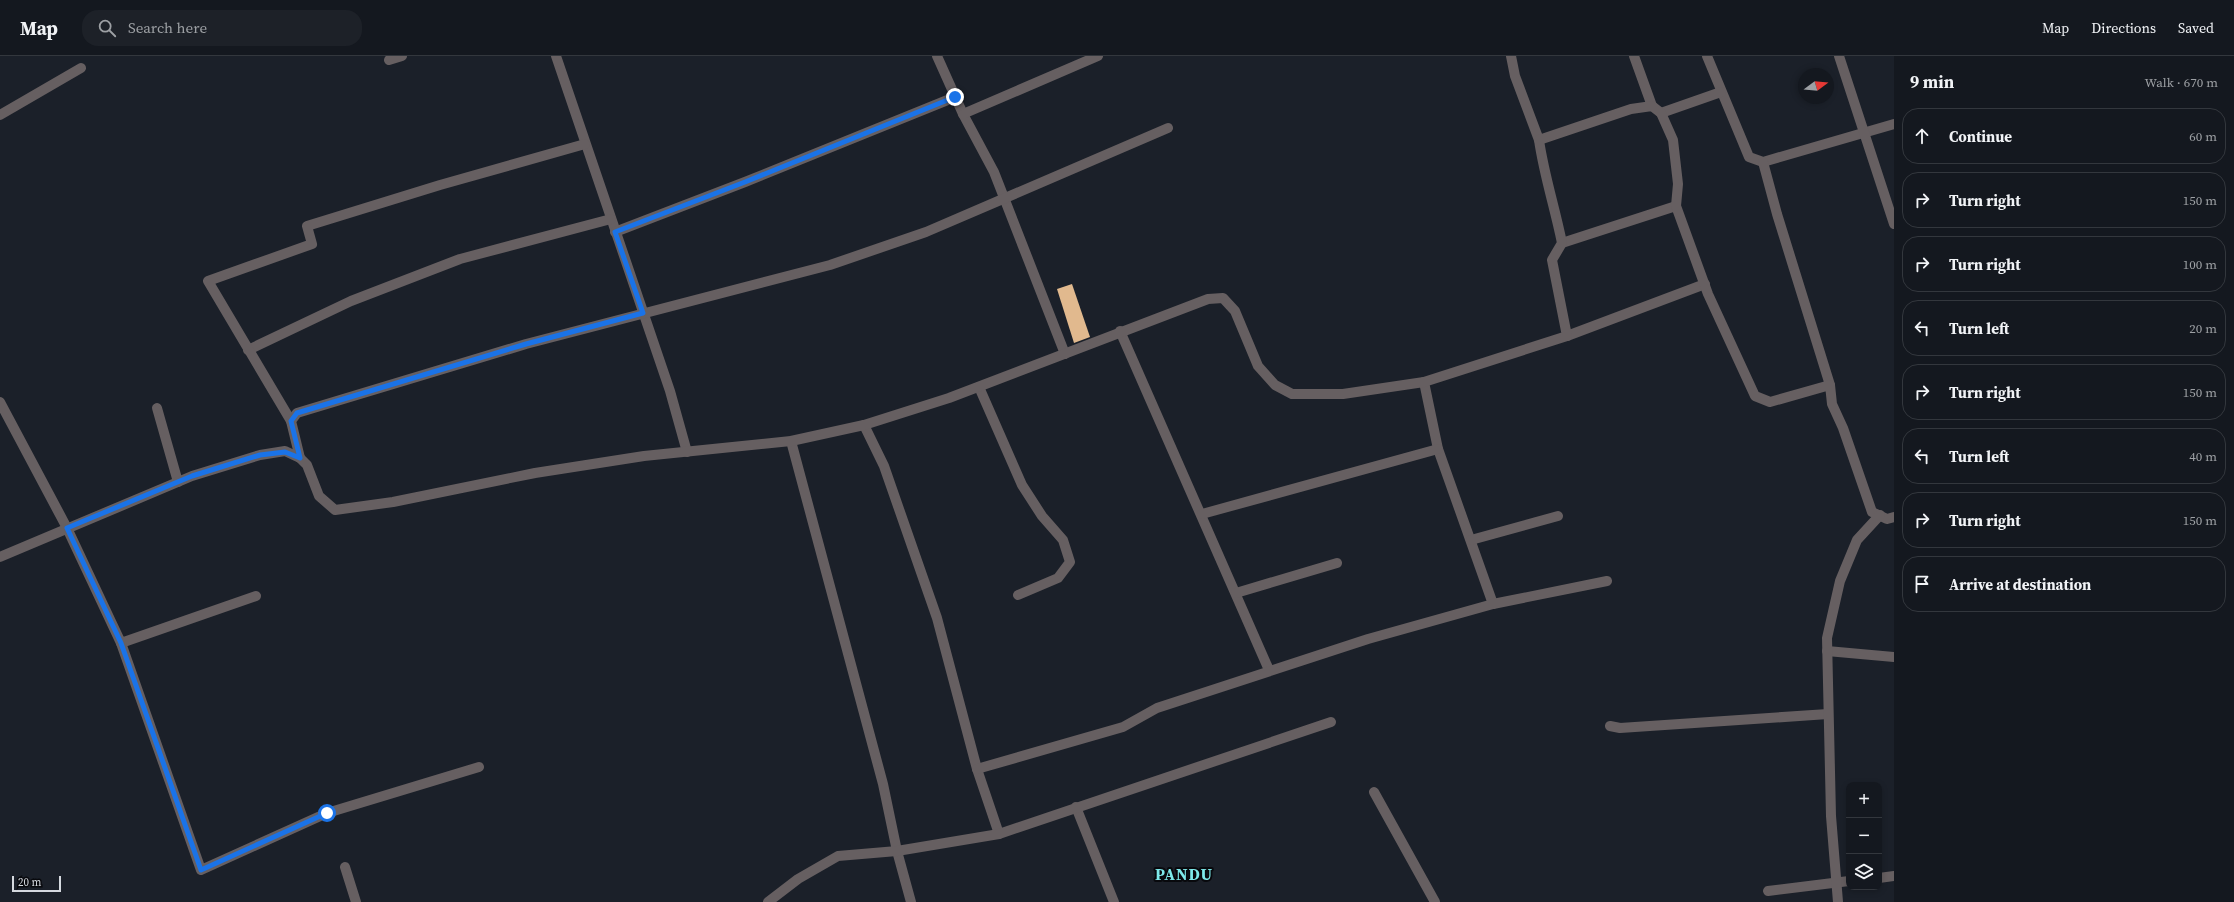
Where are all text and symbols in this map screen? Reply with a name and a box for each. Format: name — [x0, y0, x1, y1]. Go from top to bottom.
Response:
search box — [82, 10, 362, 46]
text: Map — [20, 15, 58, 41]
icon: search — [96, 17, 118, 39]
text: Search here — [128, 17, 207, 38]
text: Map — [2042, 18, 2069, 38]
text: Directions — [2091, 18, 2156, 38]
text: Saved — [2178, 18, 2214, 38]
north arrow — [1798, 68, 1834, 104]
text: 9 min — [1910, 70, 1954, 94]
text: Walk · 670 m — [2145, 74, 2218, 91]
route end — [946, 88, 964, 106]
icon: ahead — [1911, 125, 1933, 147]
text: Continue — [1949, 126, 2012, 147]
text: 60 m — [2189, 128, 2217, 145]
icon: right — [1911, 189, 1933, 211]
text: Turn right — [1949, 190, 2021, 211]
text: 150 m — [2183, 192, 2217, 209]
icon: right — [1911, 253, 1933, 275]
text: Turn right — [1949, 254, 2021, 275]
text: 100 m — [2183, 256, 2217, 273]
icon: left — [1911, 317, 1933, 339]
text: Turn left — [1949, 318, 2009, 339]
text: 20 m — [2189, 320, 2217, 337]
icon: right — [1911, 381, 1933, 403]
text: Turn right — [1949, 382, 2021, 403]
text: 150 m — [2183, 384, 2217, 401]
icon: left — [1911, 445, 1933, 467]
text: Turn left — [1949, 446, 2009, 467]
text: 40 m — [2189, 448, 2217, 465]
icon: right — [1911, 509, 1933, 531]
text: Turn right — [1949, 510, 2021, 531]
text: 150 m — [2183, 512, 2217, 529]
icon: arrive — [1911, 573, 1933, 595]
text: Arrive at destination — [1949, 574, 2091, 595]
map controls — [1846, 782, 1882, 890]
button: + — [1846, 782, 1882, 818]
route start — [318, 804, 336, 822]
button: − — [1846, 818, 1882, 854]
button: layers — [1846, 854, 1882, 890]
district label: PANDU — [1155, 863, 1213, 885]
scale bar — [12, 874, 61, 893]
text: 20 m — [18, 875, 41, 890]

